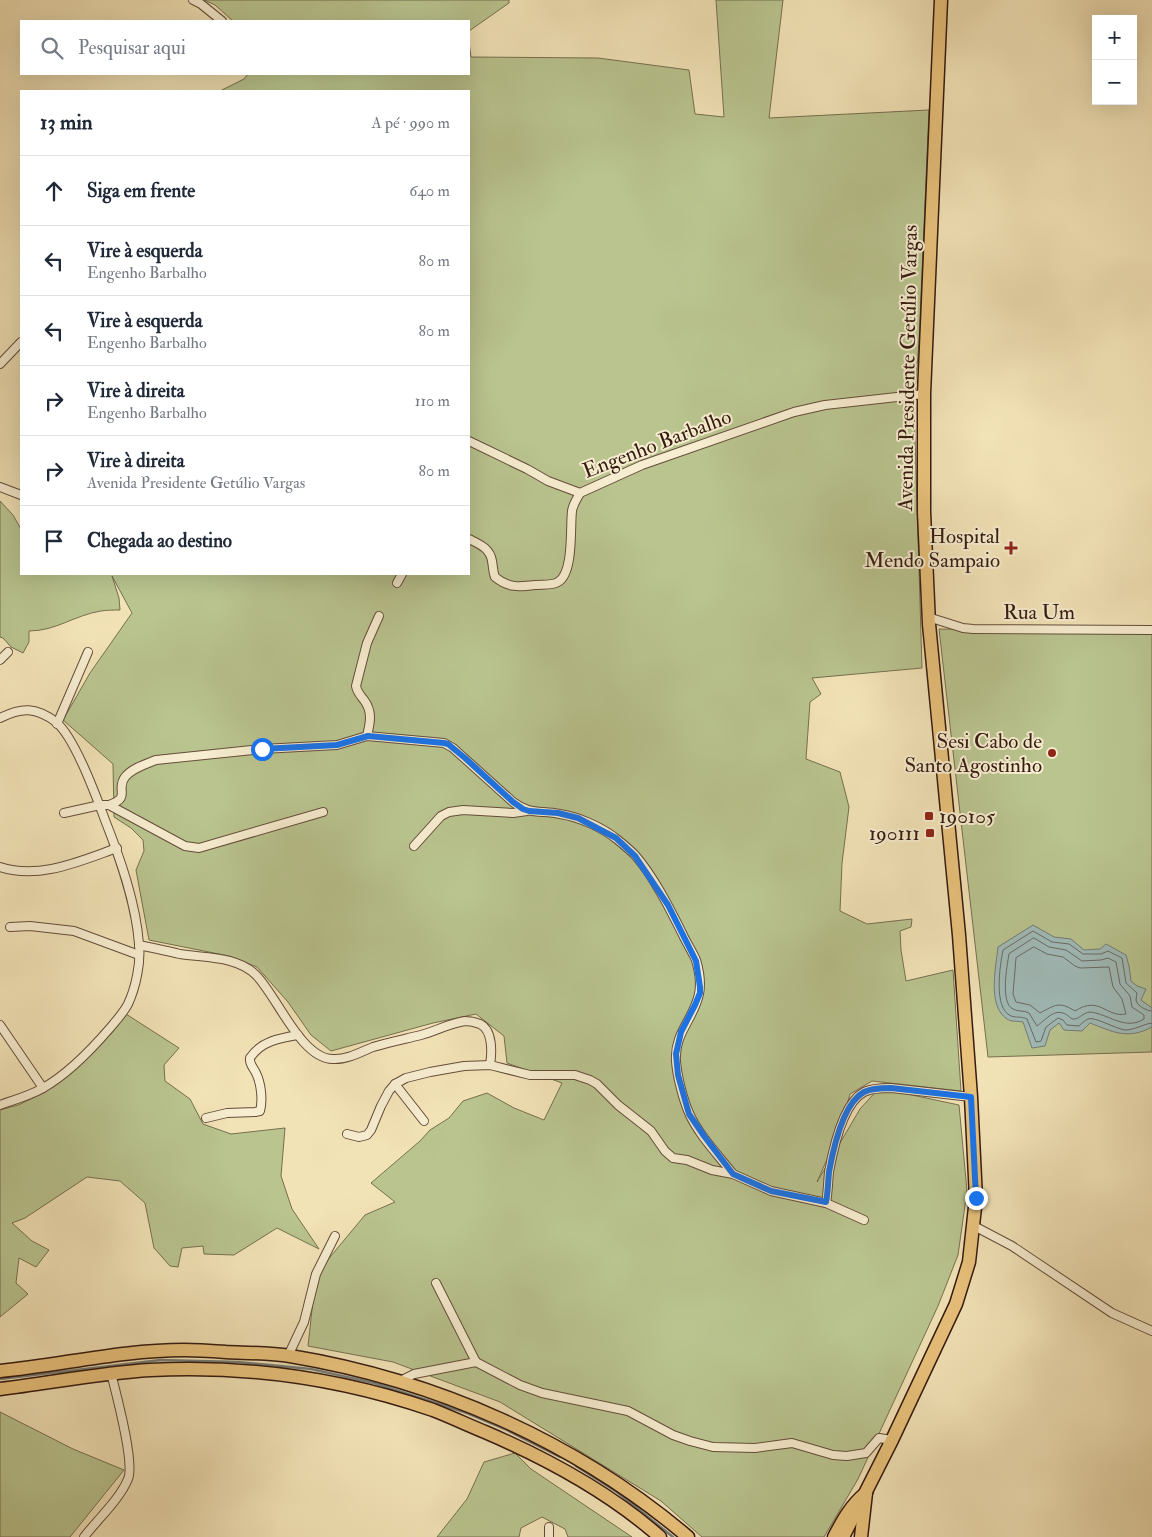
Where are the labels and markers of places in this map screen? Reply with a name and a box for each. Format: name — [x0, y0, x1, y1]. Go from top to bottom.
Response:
place label: Hospital Mendo Sampaio — [864, 523, 1001, 574]
marker: Hospital Mendo Sampaio — [1004, 541, 1018, 555]
place label: Sesi Cabo de Santo Agostinho — [904, 728, 1042, 779]
marker: Sesi Cabo de Santo Agostinho — [1046, 747, 1058, 759]
place label: 190105 — [939, 803, 996, 830]
marker: 190105 — [923, 810, 935, 822]
place label: 190111 — [869, 820, 920, 847]
marker: 190111 — [924, 827, 936, 839]

